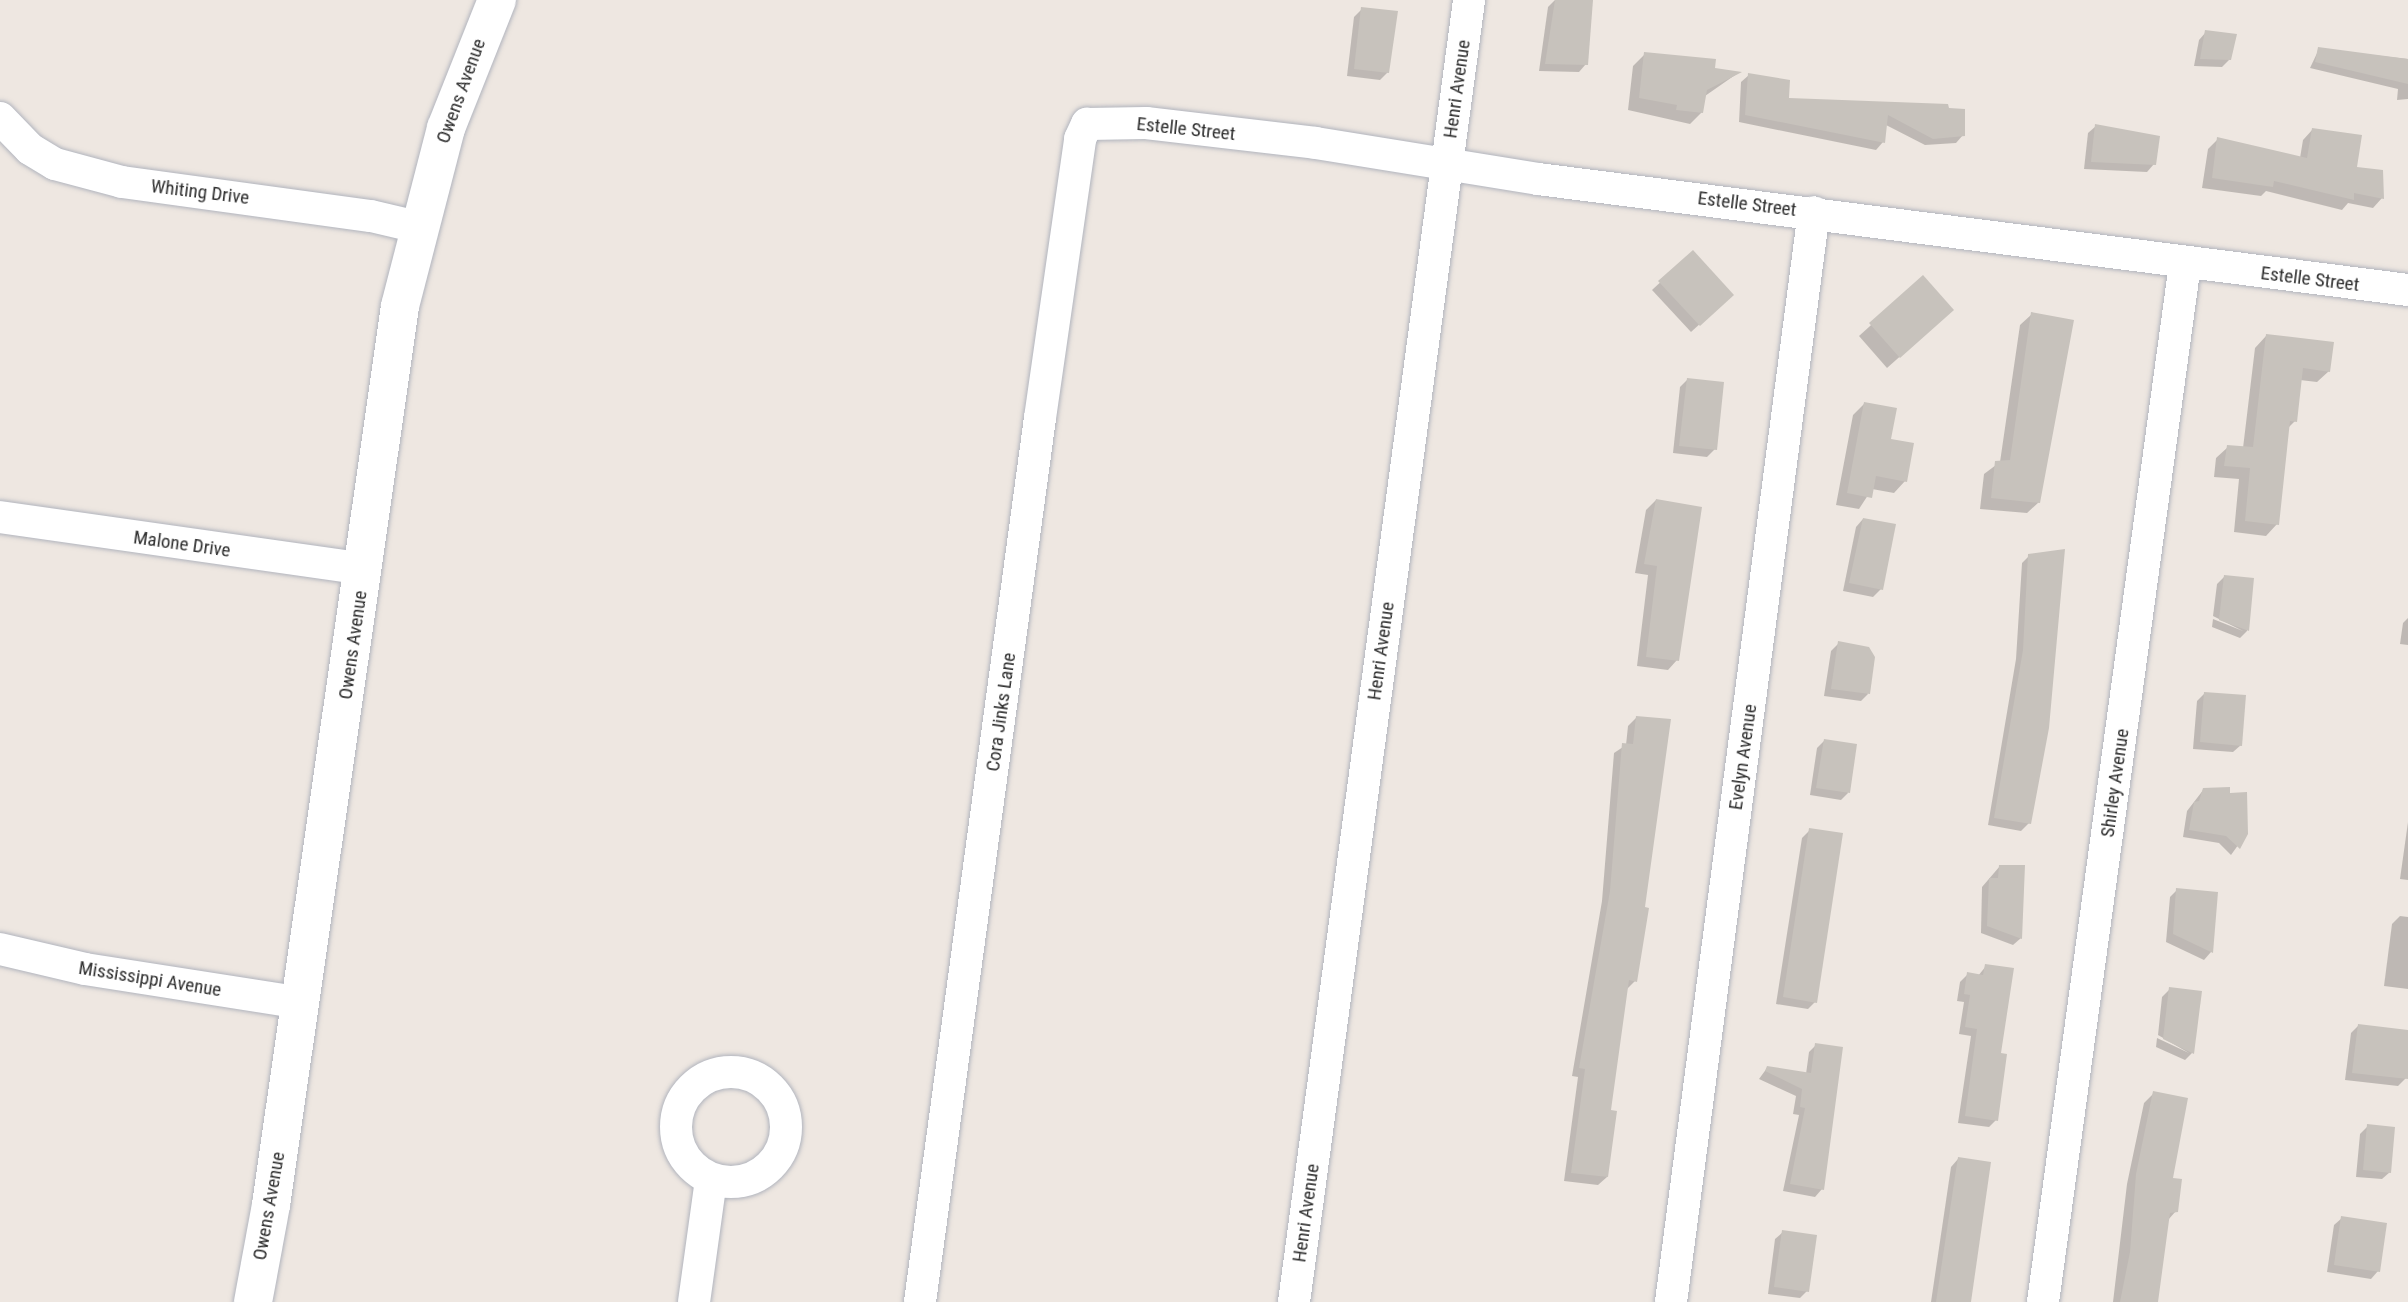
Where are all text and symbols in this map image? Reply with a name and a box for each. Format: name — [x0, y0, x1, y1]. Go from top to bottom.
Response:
street label: Owens Avenue — [432, 36, 490, 146]
street label: Henri Avenue — [1439, 38, 1475, 140]
street label: Estelle Street — [1136, 112, 1236, 146]
street label: Whiting Drive — [150, 175, 250, 209]
street label: Estelle Street — [1696, 187, 1798, 221]
street label: Estelle Street — [2259, 262, 2361, 296]
street label: Malone Drive — [132, 526, 232, 562]
street label: Owens Avenue — [334, 589, 372, 701]
street label: Henri Avenue — [1363, 600, 1399, 702]
street label: Cora Jinks Lane — [981, 651, 1021, 773]
street label: Evelyn Avenue — [1724, 703, 1762, 811]
street label: Shirley Avenue — [2096, 727, 2134, 839]
street label: Mississippi Avenue — [77, 956, 223, 1002]
street label: Owens Avenue — [248, 1150, 290, 1262]
street label: Henri Avenue — [1288, 1162, 1324, 1264]

